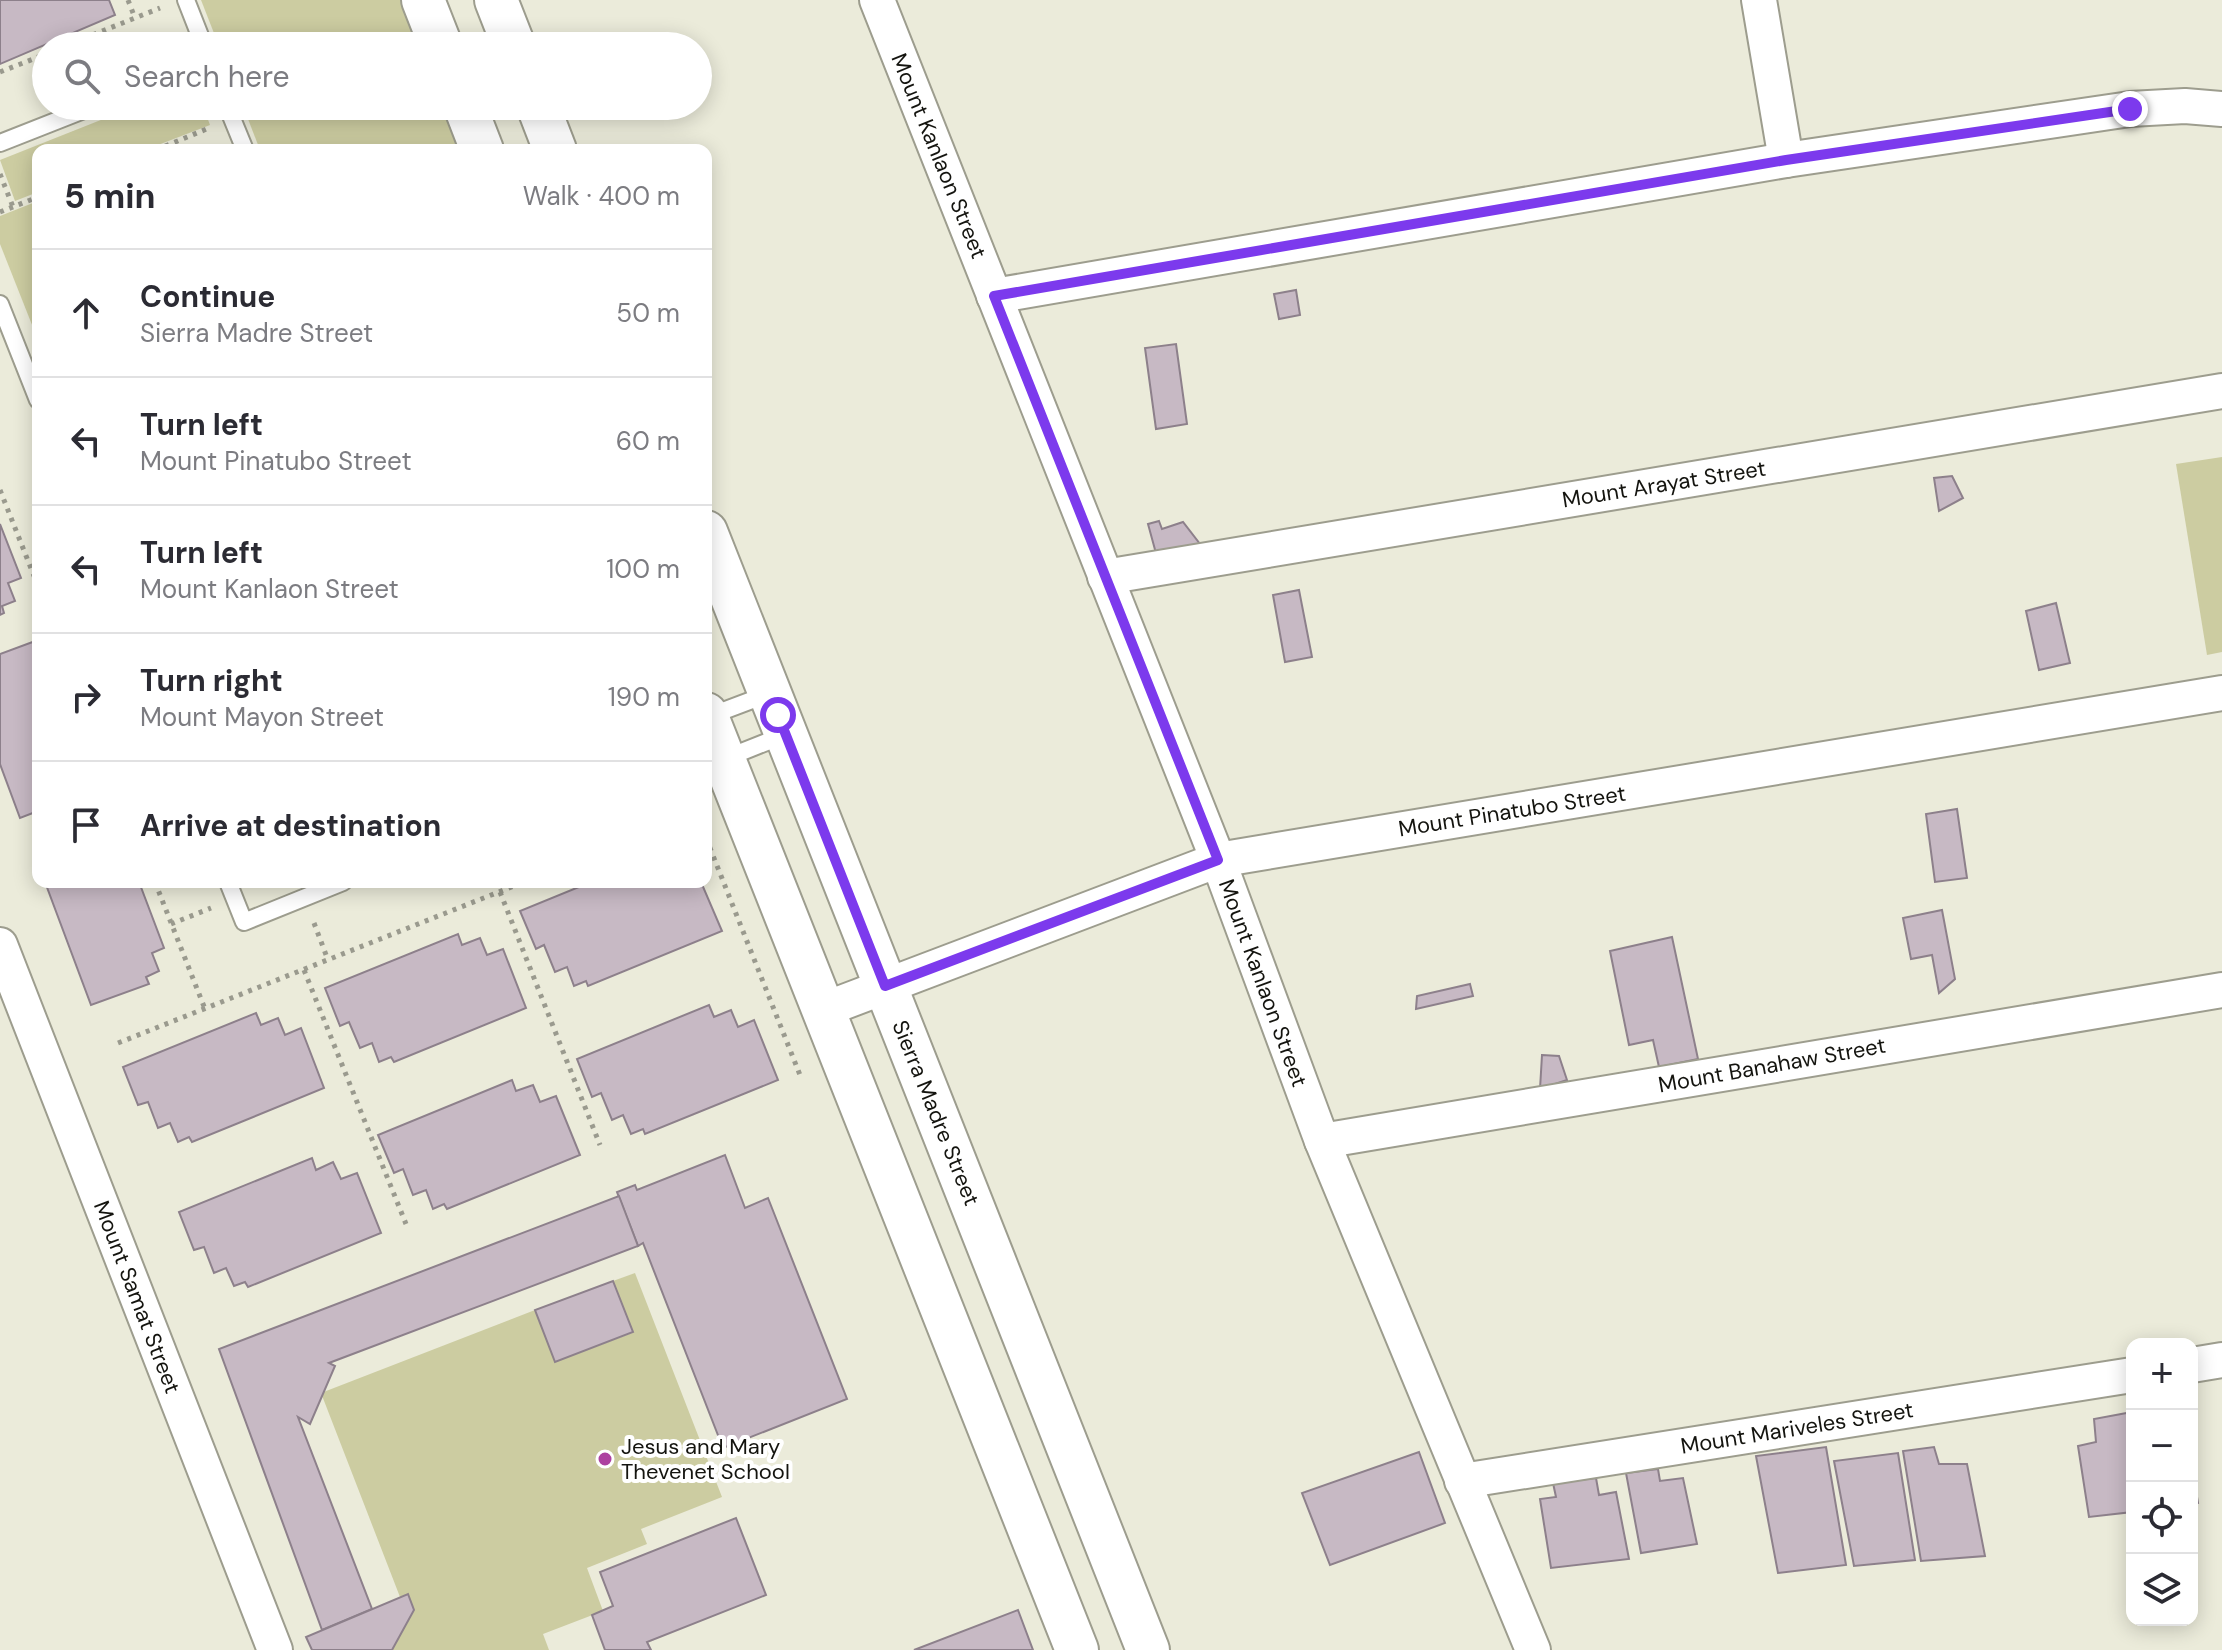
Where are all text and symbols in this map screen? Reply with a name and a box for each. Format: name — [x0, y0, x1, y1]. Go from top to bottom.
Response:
search box — [32, 32, 712, 120]
street label: Mount Kanlaon Street — [885, 49, 993, 263]
icon: search — [60, 54, 104, 98]
text: Search here — [124, 57, 290, 96]
route end — [2112, 91, 2148, 127]
text: 5 min — [64, 174, 155, 219]
text: Walk · 400 m — [523, 179, 680, 213]
text: Continue — [140, 277, 275, 316]
icon: ahead — [64, 291, 108, 335]
text: 50 m — [616, 296, 680, 330]
text: Sierra Madre Street — [140, 316, 373, 350]
text: Turn left — [140, 405, 263, 444]
icon: left — [64, 419, 108, 463]
text: 60 m — [616, 424, 680, 458]
text: Mount Pinatubo Street — [140, 444, 412, 478]
street label: Mount Arayat Street — [1560, 454, 1768, 514]
text: Turn left — [140, 533, 263, 572]
icon: left — [64, 547, 108, 591]
text: 100 m — [606, 552, 680, 586]
text: Mount Kanlaon Street — [140, 572, 399, 606]
text: Turn right — [140, 661, 283, 700]
icon: right — [64, 675, 108, 719]
text: 190 m — [608, 680, 680, 714]
route start — [760, 697, 796, 733]
text: Mount Mayon Street — [140, 700, 384, 734]
street label: Mount Pinatubo Street — [1396, 779, 1628, 843]
icon: arrive — [64, 803, 108, 847]
text: Arrive at destination — [140, 806, 441, 845]
street label: Mount Kanlaon Street — [1212, 875, 1314, 1091]
street label: Sierra Madre Street — [886, 1016, 986, 1210]
street label: Mount Banahaw Street — [1656, 1031, 1888, 1099]
street label: Mount Samat Street — [87, 1197, 187, 1397]
map controls — [2126, 1338, 2198, 1626]
button: + — [2126, 1338, 2198, 1410]
street label: Mount Mariveles Street — [1679, 1395, 1915, 1461]
button: − — [2126, 1410, 2198, 1482]
place label: Jesus and Mary Thevenet School — [621, 1432, 790, 1486]
marker: Jesus and Mary Thevenet School — [596, 1450, 614, 1468]
button: locate — [2126, 1482, 2198, 1554]
button: layers — [2126, 1554, 2198, 1626]

